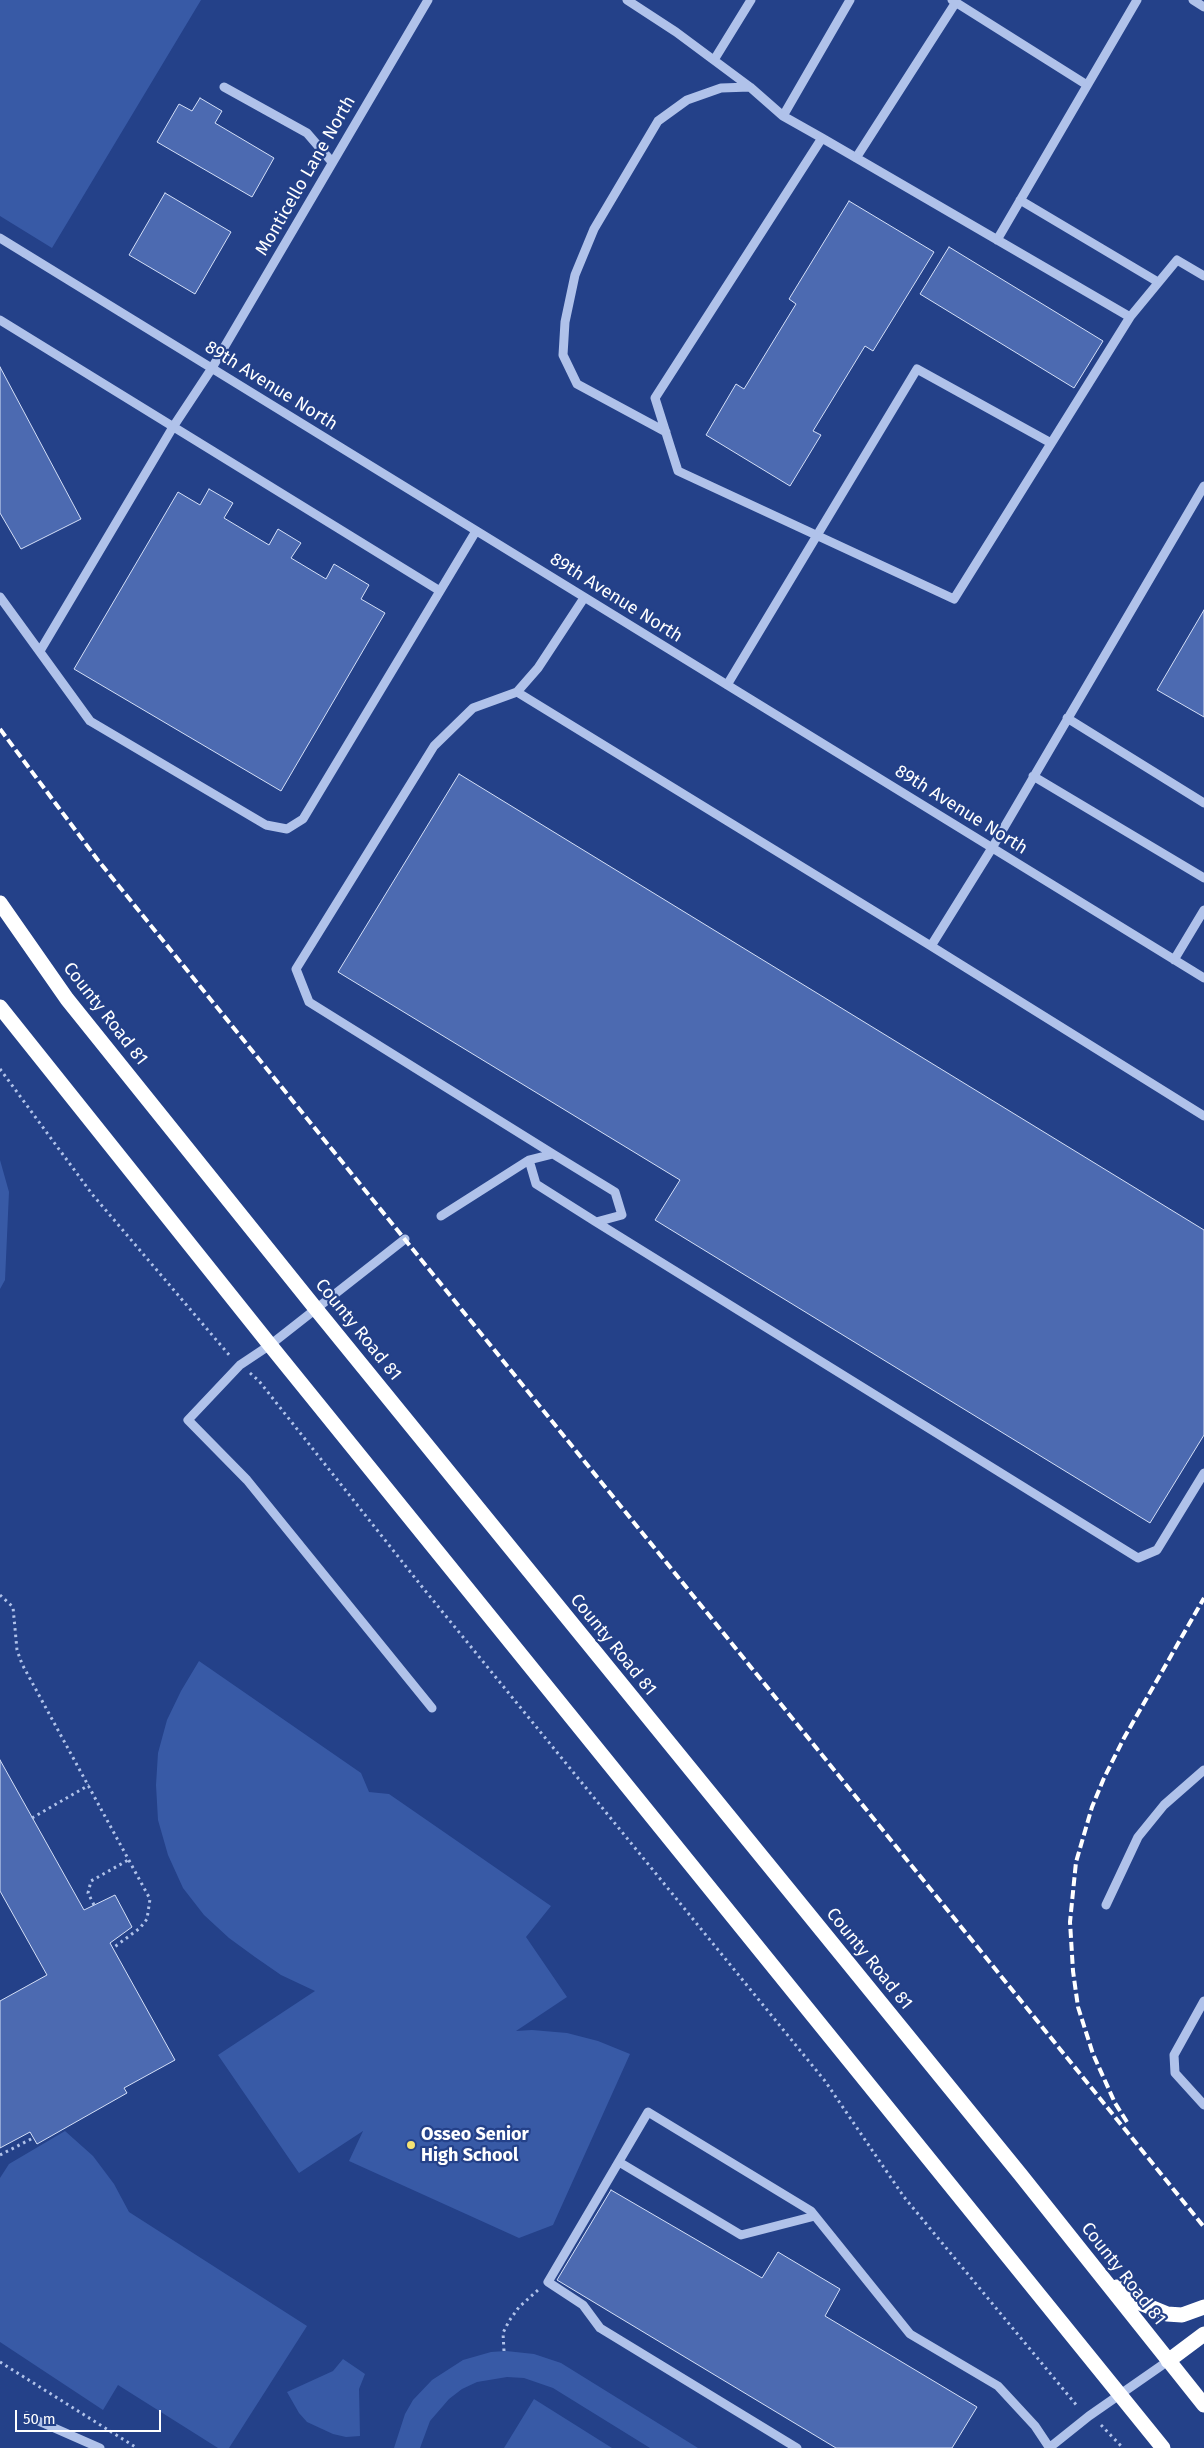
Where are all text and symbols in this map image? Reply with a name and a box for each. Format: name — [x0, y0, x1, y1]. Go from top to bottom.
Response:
street label: Monticello Lane North — [251, 92, 361, 260]
street label: 89th Avenue North — [201, 337, 341, 435]
street label: 89th Avenue North — [546, 549, 686, 647]
street label: 89th Avenue North — [891, 761, 1031, 859]
street label: County Road 81 — [58, 958, 152, 1070]
street label: County Road 81 — [310, 1275, 406, 1385]
street label: County Road 81 — [565, 1590, 661, 1700]
street label: County Road 81 — [821, 1904, 917, 2014]
place label: Osseo Senior High School — [421, 2124, 529, 2166]
marker: Osseo Senior High School — [405, 2139, 417, 2151]
street label: County Road 81 — [1076, 2218, 1170, 2330]
scale bar — [18, 2400, 164, 2432]
text: 50 m — [23, 2410, 56, 2428]

